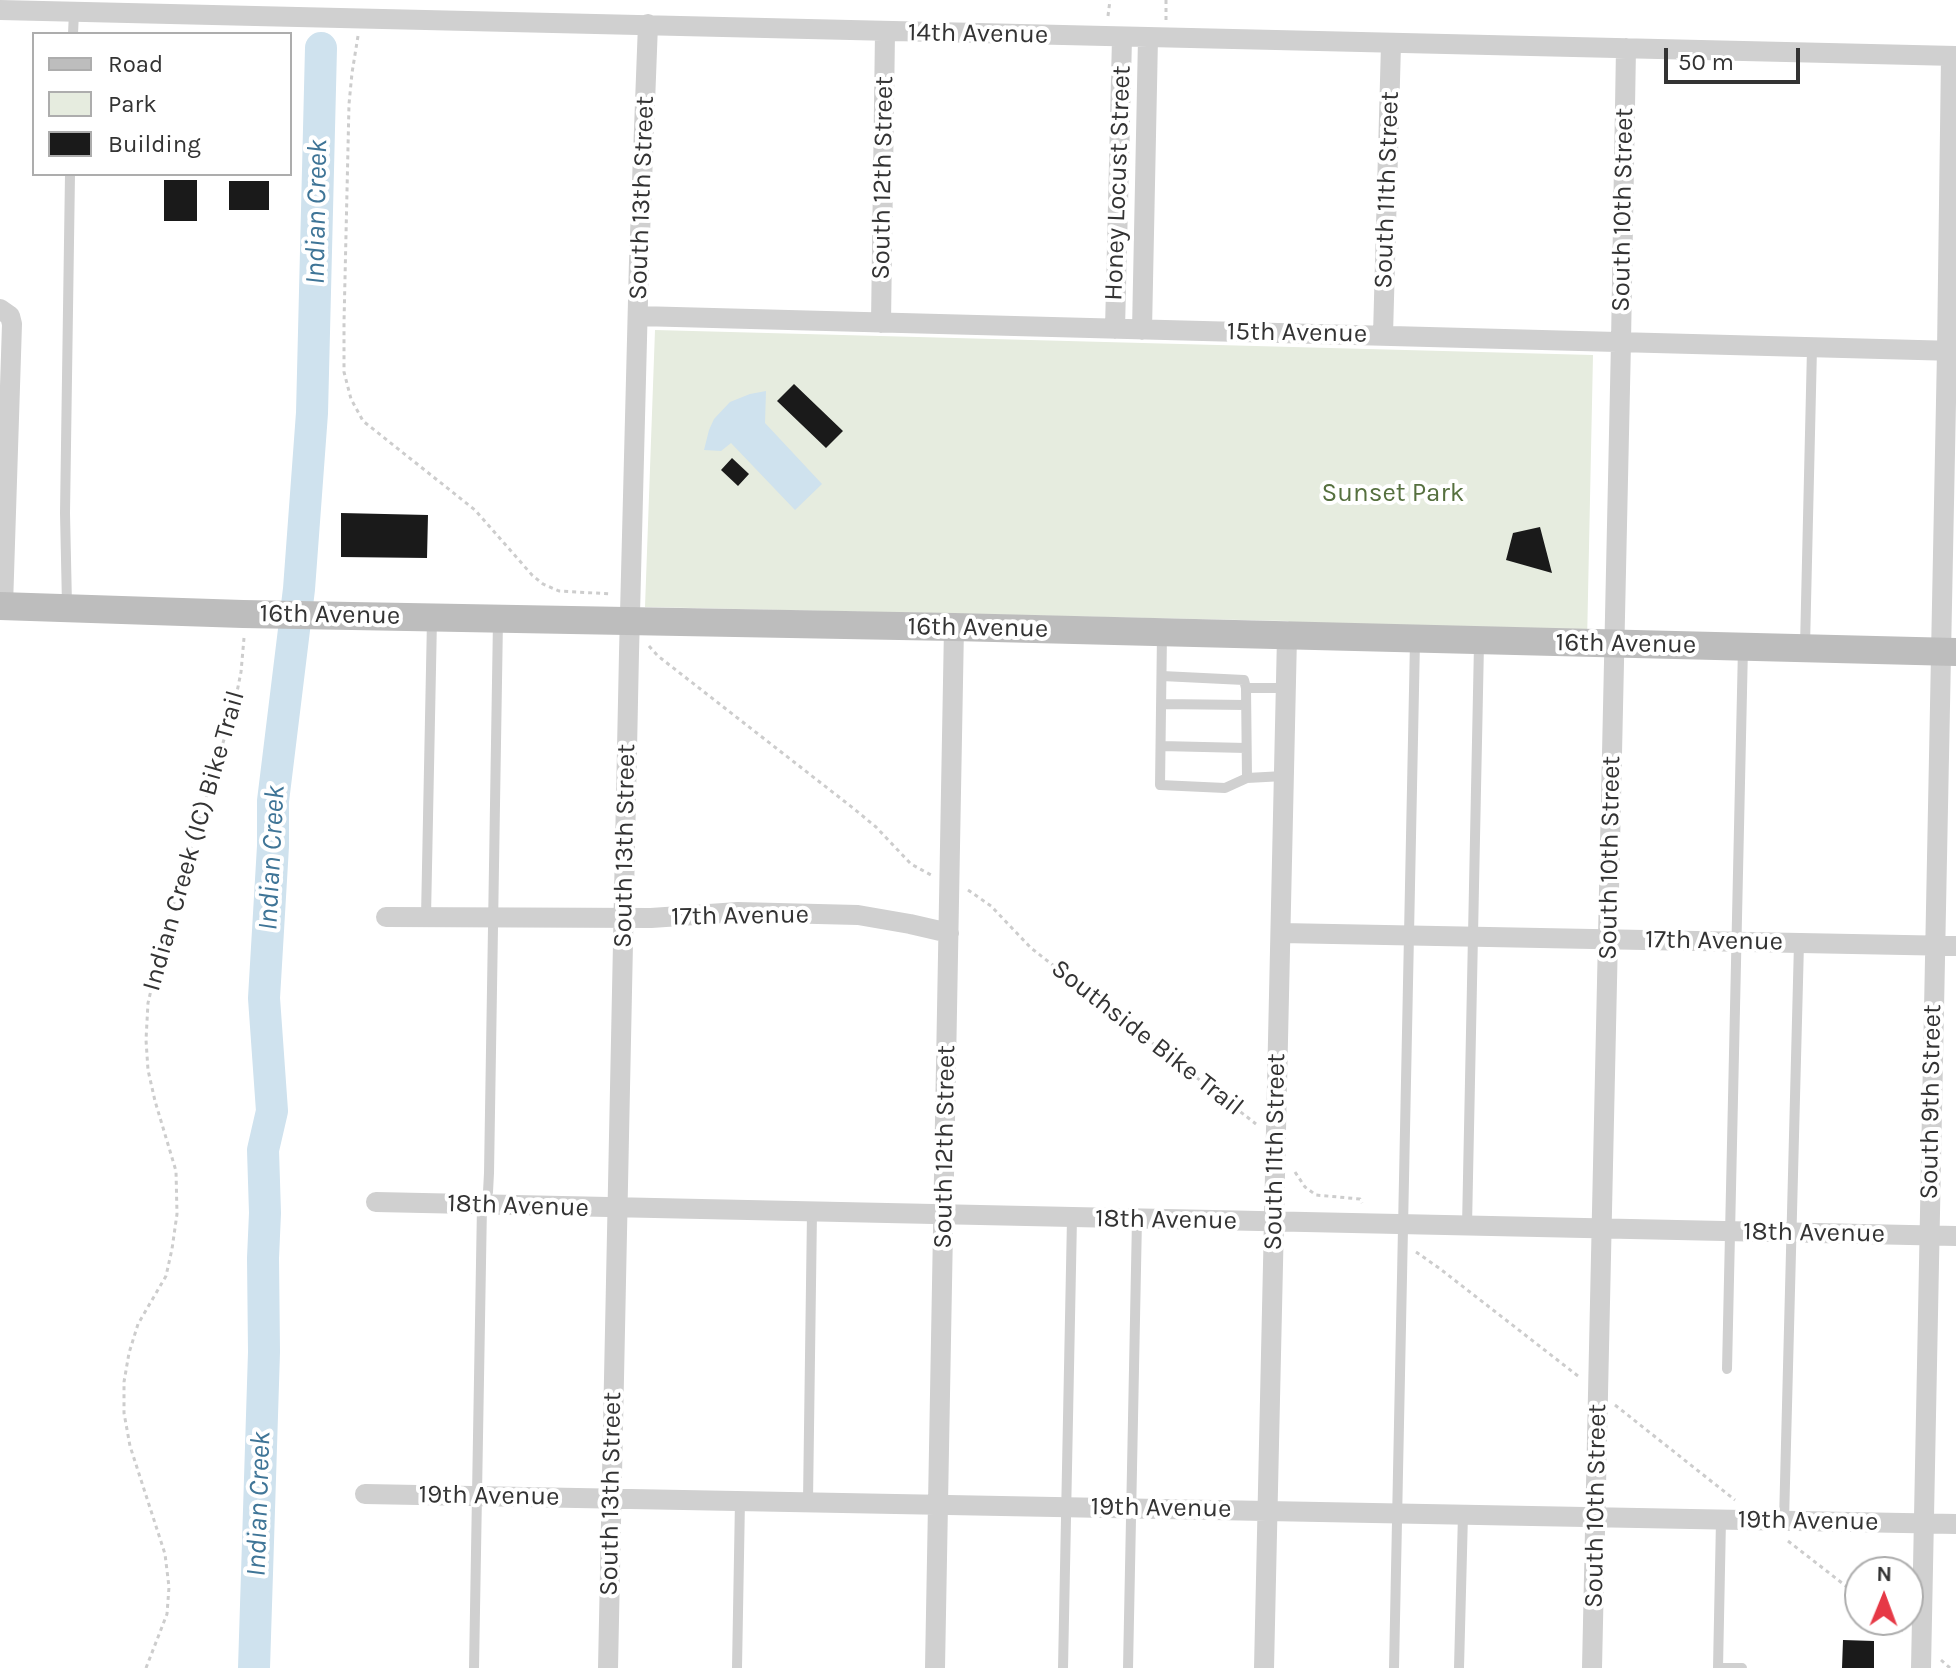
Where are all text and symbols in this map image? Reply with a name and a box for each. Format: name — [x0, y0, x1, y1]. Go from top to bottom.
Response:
street label: 14th Avenue — [908, 17, 1048, 51]
legend — [32, 32, 292, 176]
scale bar — [1668, 32, 1804, 82]
text: 50 m — [1678, 48, 1734, 76]
text: Road — [108, 50, 163, 78]
street label: Honey Locust Street — [1098, 65, 1138, 301]
street label: South 12th Street — [866, 76, 900, 280]
text: Park — [108, 90, 157, 118]
street label: South 11th Street — [1368, 91, 1406, 289]
street label: South 13th Street — [623, 95, 661, 301]
street label: South 10th Street — [1606, 108, 1640, 312]
text: Building — [108, 130, 201, 158]
water label: Indian Creek — [299, 139, 335, 285]
street label: 15th Avenue — [1226, 316, 1368, 350]
park label: Sunset Park — [1322, 478, 1464, 510]
street label: 16th Avenue — [259, 598, 401, 632]
street label: 16th Avenue — [907, 611, 1049, 645]
street label: 16th Avenue — [1555, 627, 1697, 661]
street label: Indian Creek (IC) Bike Trail — [136, 687, 252, 995]
street label: South 13th Street — [608, 744, 642, 948]
street label: South 10th Street — [1593, 756, 1627, 960]
water label: Indian Creek — [251, 785, 293, 931]
street label: 17th Avenue — [671, 899, 809, 933]
street label: 17th Avenue — [1645, 924, 1783, 958]
street label: Southside Bike Trail — [1045, 953, 1249, 1123]
street label: South 9th Street — [1914, 1004, 1948, 1200]
street label: South 12th Street — [928, 1045, 962, 1249]
street label: South 11th Street — [1258, 1053, 1292, 1251]
street label: 18th Avenue — [447, 1188, 589, 1224]
street label: 18th Avenue — [1095, 1203, 1237, 1237]
street label: 18th Avenue — [1743, 1216, 1885, 1250]
street label: South 13th Street — [594, 1392, 628, 1596]
street label: South 10th Street — [1579, 1404, 1613, 1608]
water label: Indian Creek — [240, 1431, 278, 1577]
street label: 19th Avenue — [418, 1479, 560, 1513]
street label: 19th Avenue — [1090, 1491, 1232, 1525]
street label: 19th Avenue — [1737, 1504, 1879, 1538]
north arrow — [1844, 1556, 1924, 1636]
text: N — [1876, 1561, 1893, 1587]

